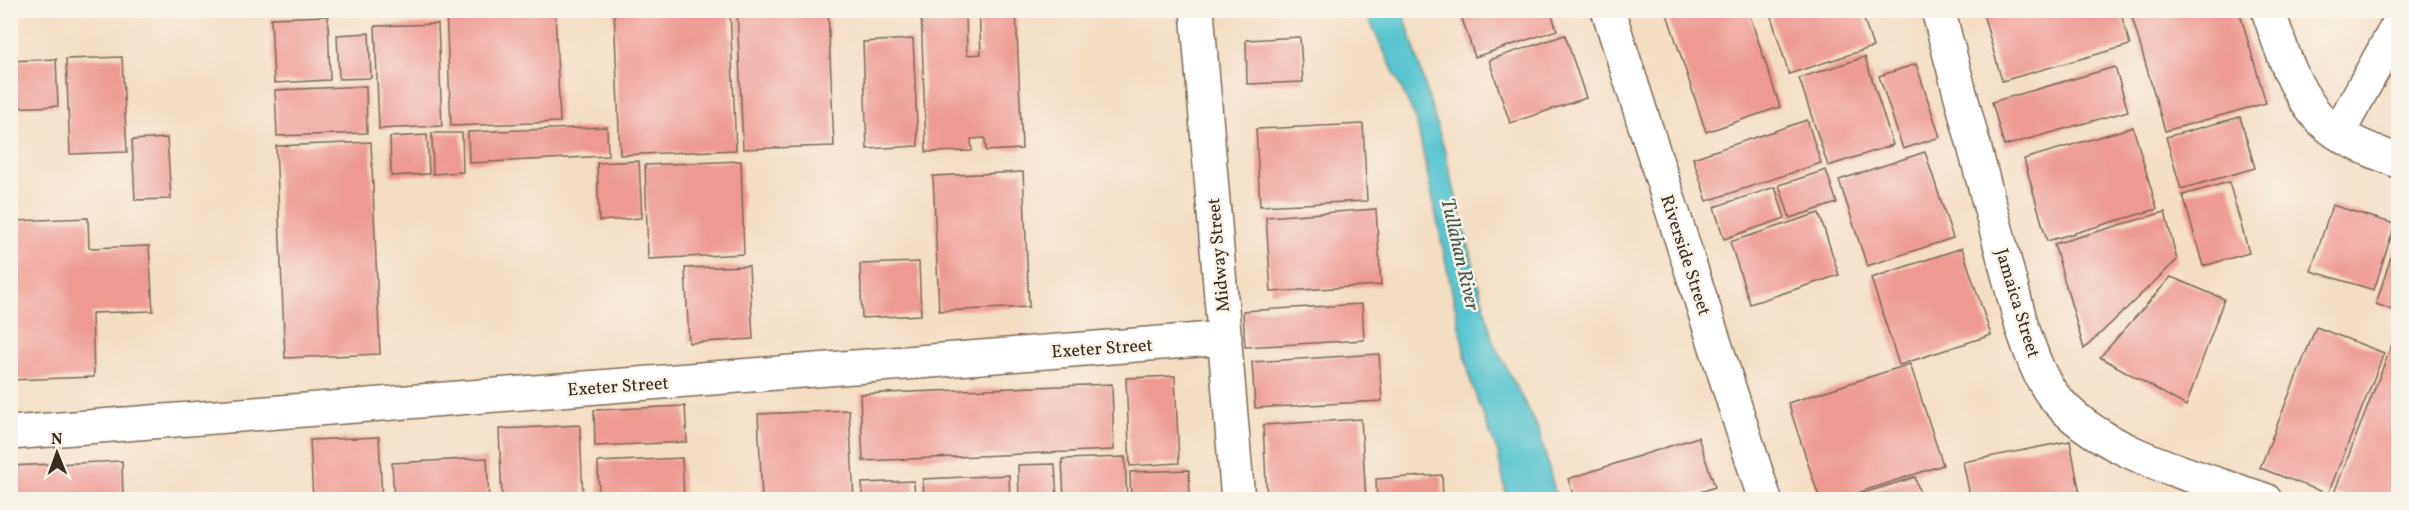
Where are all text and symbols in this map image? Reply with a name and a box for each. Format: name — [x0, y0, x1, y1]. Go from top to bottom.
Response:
street label: Riverside Street — [1653, 192, 1716, 319]
water label: Tullahan River — [1433, 195, 1486, 314]
street label: Midway Street — [1202, 197, 1237, 313]
street label: Jamaica Street — [1988, 246, 2045, 361]
street label: Exeter Street — [1051, 333, 1154, 366]
street label: Exeter Street — [567, 371, 670, 404]
north arrow — [27, 423, 87, 483]
text: N — [51, 429, 63, 451]

